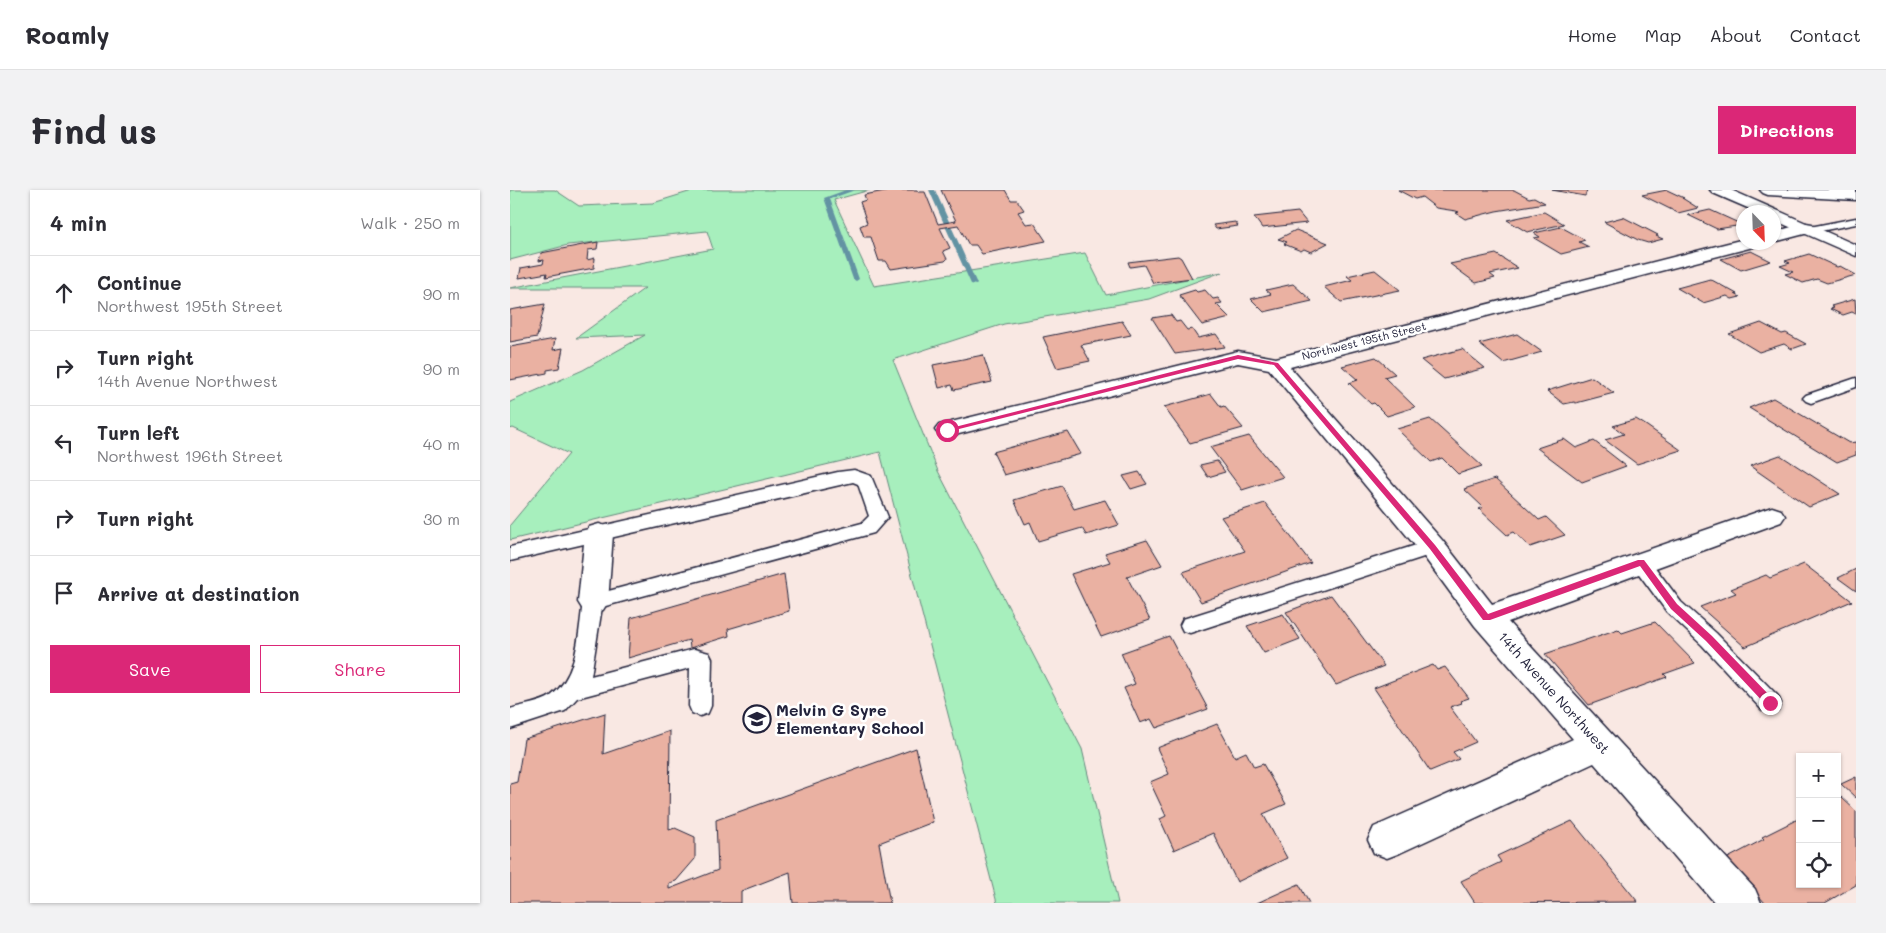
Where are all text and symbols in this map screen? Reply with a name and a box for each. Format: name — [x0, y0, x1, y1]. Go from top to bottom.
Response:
text: Roamly — [25, 19, 109, 50]
text: Home — [1568, 23, 1617, 47]
text: Map — [1645, 23, 1681, 47]
text: About — [1709, 23, 1762, 47]
text: Contact — [1790, 23, 1861, 47]
button: Directions — [1718, 106, 1856, 154]
text: Find us — [30, 107, 157, 153]
north arrow — [1736, 205, 1781, 250]
text: 4 min — [50, 209, 107, 236]
text: Walk · 250 m — [360, 212, 460, 233]
text: Continue — [97, 270, 182, 295]
icon: ahead — [50, 279, 78, 307]
text: 90 m — [423, 283, 460, 304]
text: Northwest 195th Street — [97, 295, 283, 316]
street label: Northwest 195th Street — [1300, 318, 1428, 363]
text: Turn right — [97, 345, 194, 370]
icon: right — [50, 354, 78, 382]
text: 90 m — [423, 358, 460, 379]
text: 14th Avenue Northwest — [97, 370, 278, 391]
route start — [936, 419, 959, 442]
text: Turn left — [97, 420, 180, 445]
icon: left — [50, 429, 78, 457]
text: 40 m — [423, 433, 460, 454]
text: Northwest 196th Street — [97, 445, 283, 466]
icon: right — [50, 504, 78, 532]
text: Turn right — [97, 506, 194, 531]
text: 30 m — [423, 508, 460, 529]
icon: arrive — [50, 579, 78, 607]
text: Arrive at destination — [97, 581, 300, 606]
street label: 14th Avenue Northwest — [1494, 628, 1614, 758]
button: Save — [50, 645, 250, 693]
button: Share — [260, 645, 460, 693]
route end — [1759, 692, 1782, 715]
place label: Melvin G Syre Elementary School — [776, 699, 924, 738]
school or university icon: Melvin G Syre Elementary School — [742, 704, 772, 734]
map controls — [1796, 753, 1841, 888]
button: + — [1796, 753, 1841, 798]
button: − — [1796, 798, 1841, 843]
button: locate — [1796, 843, 1841, 888]

